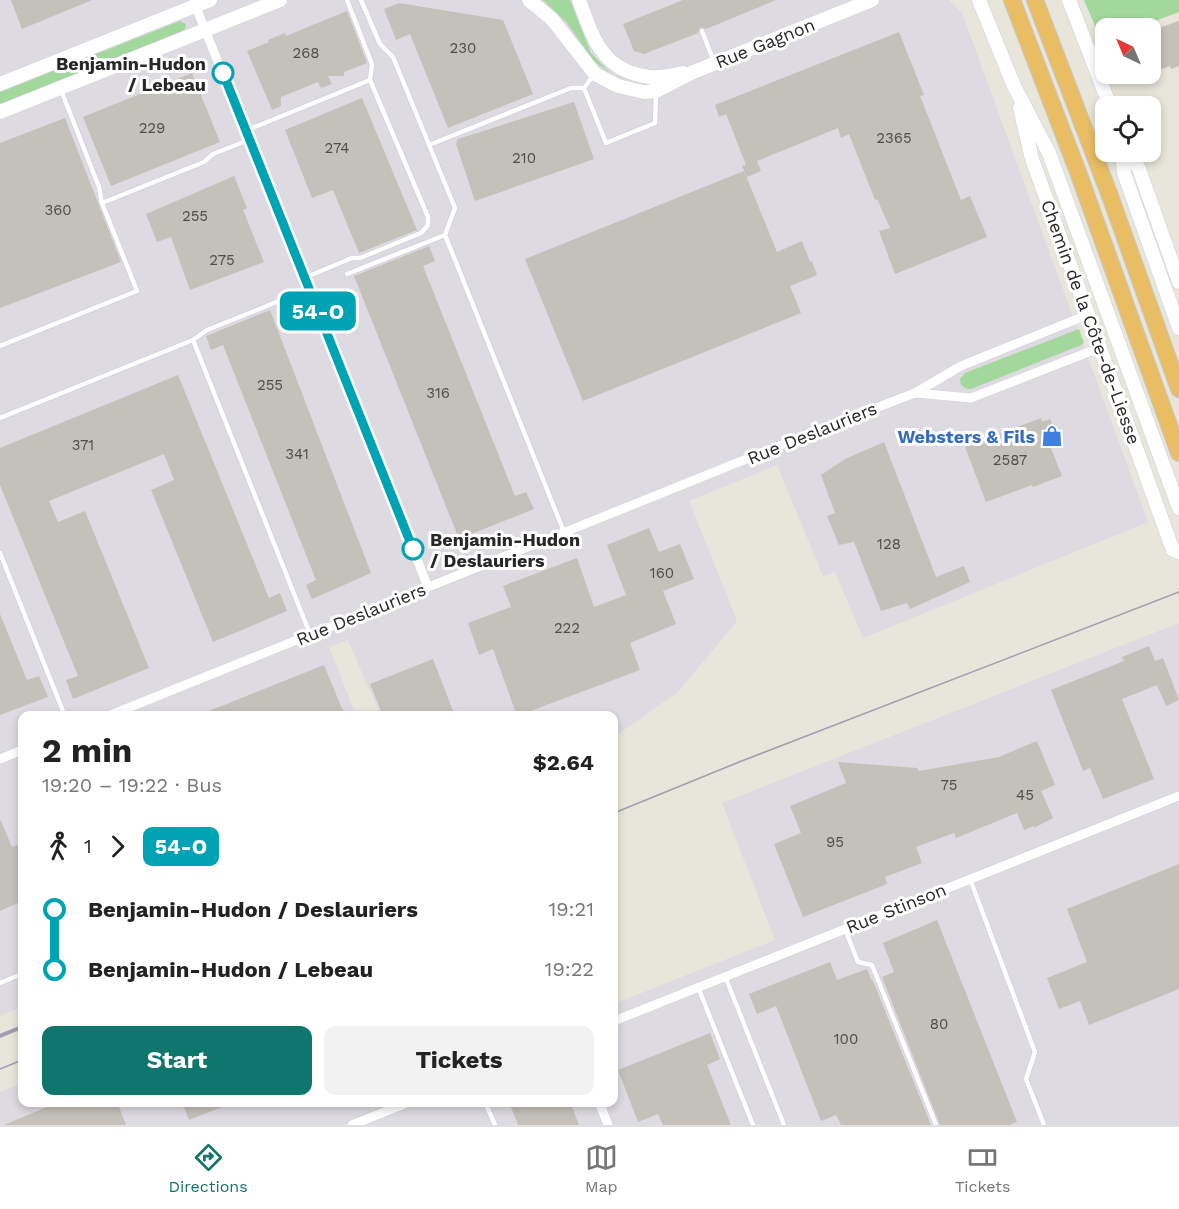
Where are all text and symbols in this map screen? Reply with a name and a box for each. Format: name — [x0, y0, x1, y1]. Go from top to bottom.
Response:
street label: Rue Gagnon — [712, 14, 818, 72]
north arrow — [1095, 18, 1161, 84]
map controls — [1095, 18, 1161, 162]
house number: 230 — [450, 39, 476, 57]
house number: 268 — [292, 44, 320, 62]
place label: Benjamin-Hudon / Lebeau — [56, 53, 206, 95]
marker: Benjamin-Hudon / Lebeau — [212, 62, 234, 84]
button: locate — [1095, 96, 1161, 162]
house number: 229 — [139, 119, 165, 137]
house number: 2365 — [876, 129, 912, 147]
house number: 274 — [324, 139, 350, 157]
house number: 210 — [512, 149, 536, 167]
street label: Chemin de la Côte-de-Liesse — [1037, 197, 1145, 447]
house number: 360 — [44, 201, 72, 219]
house number: 255 — [182, 207, 208, 225]
house number: 275 — [209, 251, 235, 269]
line badge: 54-O — [276, 292, 360, 330]
text: 54-O — [292, 299, 344, 324]
house number: 255 — [257, 376, 283, 394]
house number: 316 — [426, 384, 450, 402]
street label: Rue Deslauriers — [744, 397, 880, 469]
shop icon: Websters & Fils — [1040, 424, 1064, 448]
place label: Websters & Fils — [898, 426, 1035, 447]
house number: 371 — [72, 436, 94, 454]
house number: 341 — [285, 445, 309, 463]
house number: 2587 — [993, 451, 1027, 469]
place label: Benjamin-Hudon / Deslauriers — [430, 529, 580, 571]
house number: 128 — [877, 535, 901, 553]
marker: Benjamin-Hudon / Deslauriers — [402, 538, 424, 560]
house number: 160 — [650, 564, 674, 582]
street label: Rue Deslauriers — [293, 578, 429, 650]
house number: 222 — [554, 619, 580, 637]
text: 2 min — [42, 731, 132, 770]
text: $2.64 — [533, 750, 594, 775]
text: 19:20 – 19:22 · Bus — [42, 773, 222, 797]
house number: 75 — [940, 776, 958, 794]
house number: 45 — [1016, 786, 1034, 804]
icon: walk — [42, 830, 75, 863]
icon: forward — [101, 830, 134, 863]
house number: 95 — [826, 833, 844, 851]
text: 1 — [84, 834, 92, 858]
text: 54-O — [155, 834, 207, 859]
street label: Rue Stinson — [843, 878, 949, 938]
text: Benjamin-Hudon / Deslauriers — [88, 897, 418, 922]
text: 19:21 — [548, 897, 594, 921]
text: Benjamin-Hudon / Lebeau — [88, 957, 373, 982]
text: 19:22 — [545, 957, 594, 981]
house number: 80 — [930, 1015, 948, 1033]
button: Start — [42, 1026, 312, 1095]
button: Tickets — [324, 1026, 594, 1095]
house number: 100 — [834, 1030, 858, 1048]
tab: Directions — [169, 1141, 248, 1196]
tab: Map — [585, 1141, 618, 1196]
tab: Tickets — [955, 1141, 1010, 1196]

